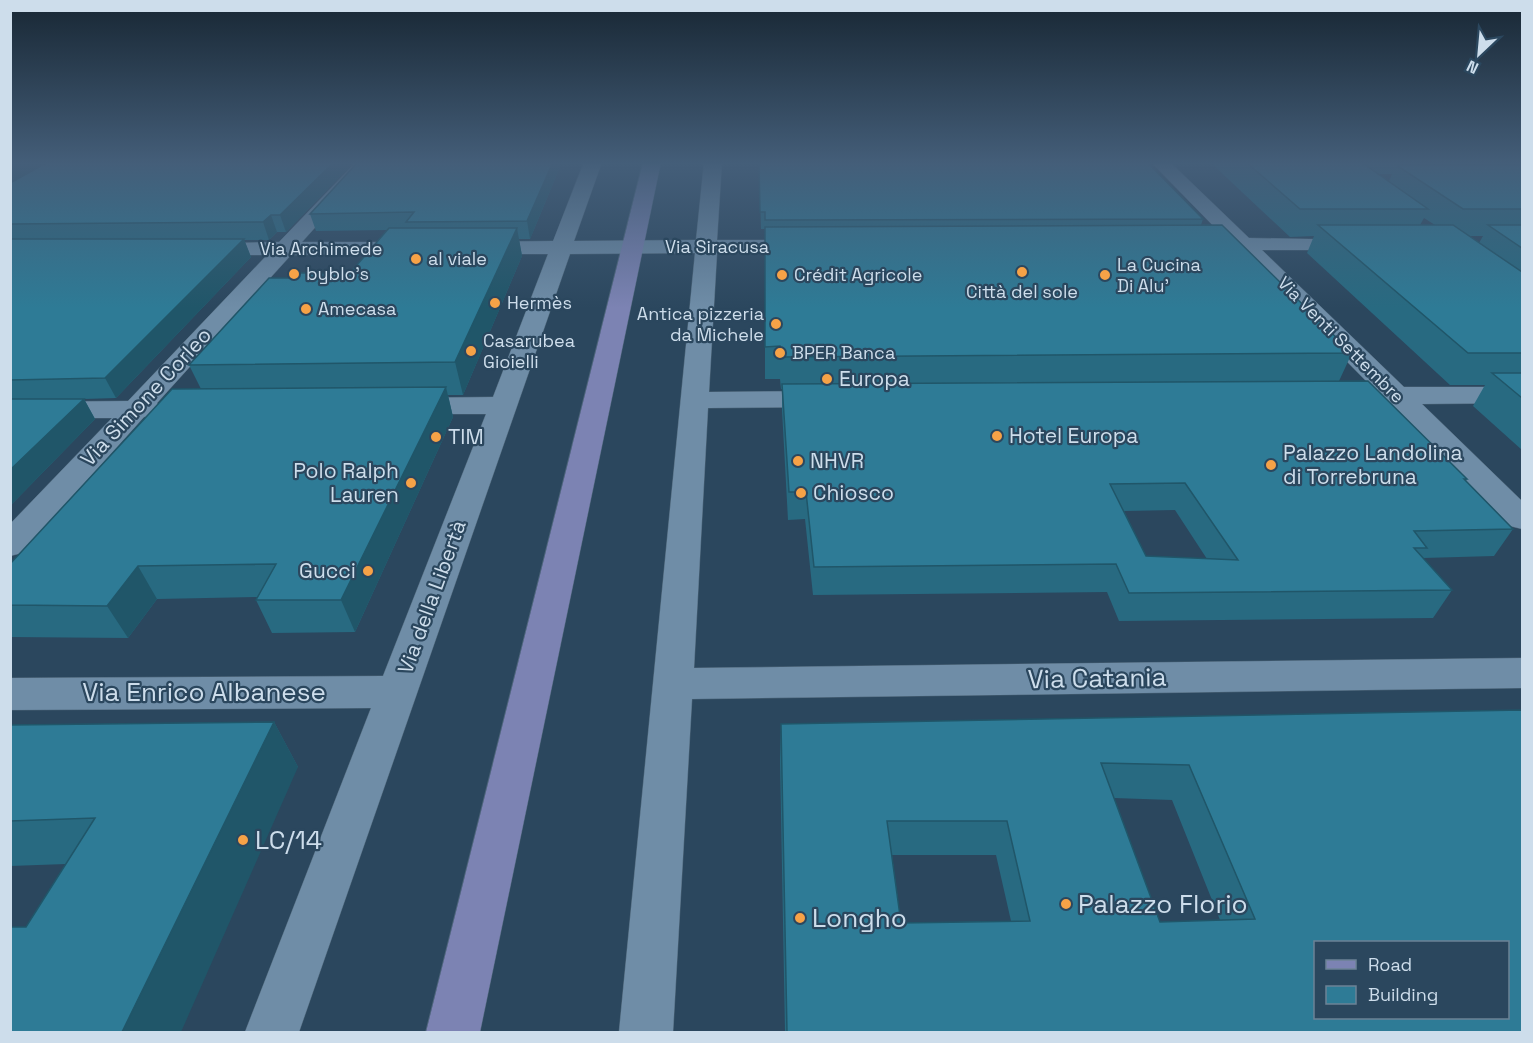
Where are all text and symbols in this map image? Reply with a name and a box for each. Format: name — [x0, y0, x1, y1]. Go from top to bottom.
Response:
north arrow — [1449, 24, 1509, 84]
text: N — [1463, 55, 1482, 79]
street label: Via Siracusa — [665, 235, 769, 258]
street label: Via Archimede — [260, 237, 382, 260]
place label: al viale — [428, 247, 487, 270]
marker: al viale — [409, 252, 423, 266]
place label: La Cucina Di Alu' — [1117, 253, 1201, 297]
place label: byblo's — [306, 262, 369, 285]
place label: Crédit Agricole — [794, 263, 922, 286]
marker: Città del sole — [1015, 265, 1029, 279]
marker: byblo's — [287, 267, 301, 281]
marker: Crédit Agricole — [775, 268, 789, 282]
marker: La Cucina Di Alu' — [1098, 268, 1112, 282]
street label: Via Venti Settembre — [1273, 271, 1410, 408]
place label: Città del sole — [966, 280, 1078, 303]
place label: Hermès — [507, 291, 572, 314]
marker: Hermès — [488, 296, 502, 310]
place label: Amecasa — [318, 297, 396, 320]
marker: Amecasa — [299, 302, 313, 316]
place label: Antica pizzeria da Michele — [637, 302, 764, 346]
marker: Antica pizzeria da Michele — [769, 317, 783, 331]
street label: Via Simone Corleo — [74, 322, 217, 472]
place label: Casarubea Gioielli — [483, 329, 575, 373]
place label: BPER Banca — [792, 341, 895, 364]
marker: Casarubea Gioielli — [464, 344, 478, 358]
marker: BPER Banca — [773, 346, 787, 360]
place label: Europa — [839, 365, 910, 392]
marker: Europa — [820, 372, 834, 386]
place label: Hotel Europa — [1009, 422, 1138, 449]
place label: TIM — [448, 423, 484, 450]
marker: Hotel Europa — [990, 429, 1004, 443]
marker: TIM — [429, 430, 443, 444]
place label: Palazzo Landolina di Torrebruna — [1283, 439, 1463, 490]
place label: NHVR — [810, 447, 864, 474]
marker: NHVR — [791, 454, 805, 468]
place label: Polo Ralph Lauren — [293, 457, 399, 508]
marker: Palazzo Landolina di Torrebruna — [1264, 458, 1278, 472]
marker: Polo Ralph Lauren — [404, 476, 418, 490]
place label: Chiosco — [813, 479, 894, 506]
marker: Chiosco — [794, 486, 808, 500]
street label: Via della Libertà — [391, 516, 472, 677]
place label: Gucci — [299, 557, 356, 584]
marker: Gucci — [361, 564, 375, 578]
street label: Via Catania — [1027, 660, 1167, 696]
street label: Via Enrico Albanese — [82, 675, 326, 709]
place label: LC/14 — [255, 823, 322, 857]
marker: LC/14 — [236, 833, 250, 847]
place label: Palazzo Florio — [1078, 887, 1248, 921]
marker: Palazzo Florio — [1059, 897, 1073, 911]
place label: Longho — [812, 901, 907, 935]
marker: Longho — [793, 911, 807, 925]
legend — [1314, 941, 1509, 1019]
text: Road — [1368, 953, 1412, 976]
text: Building — [1368, 983, 1438, 1006]

